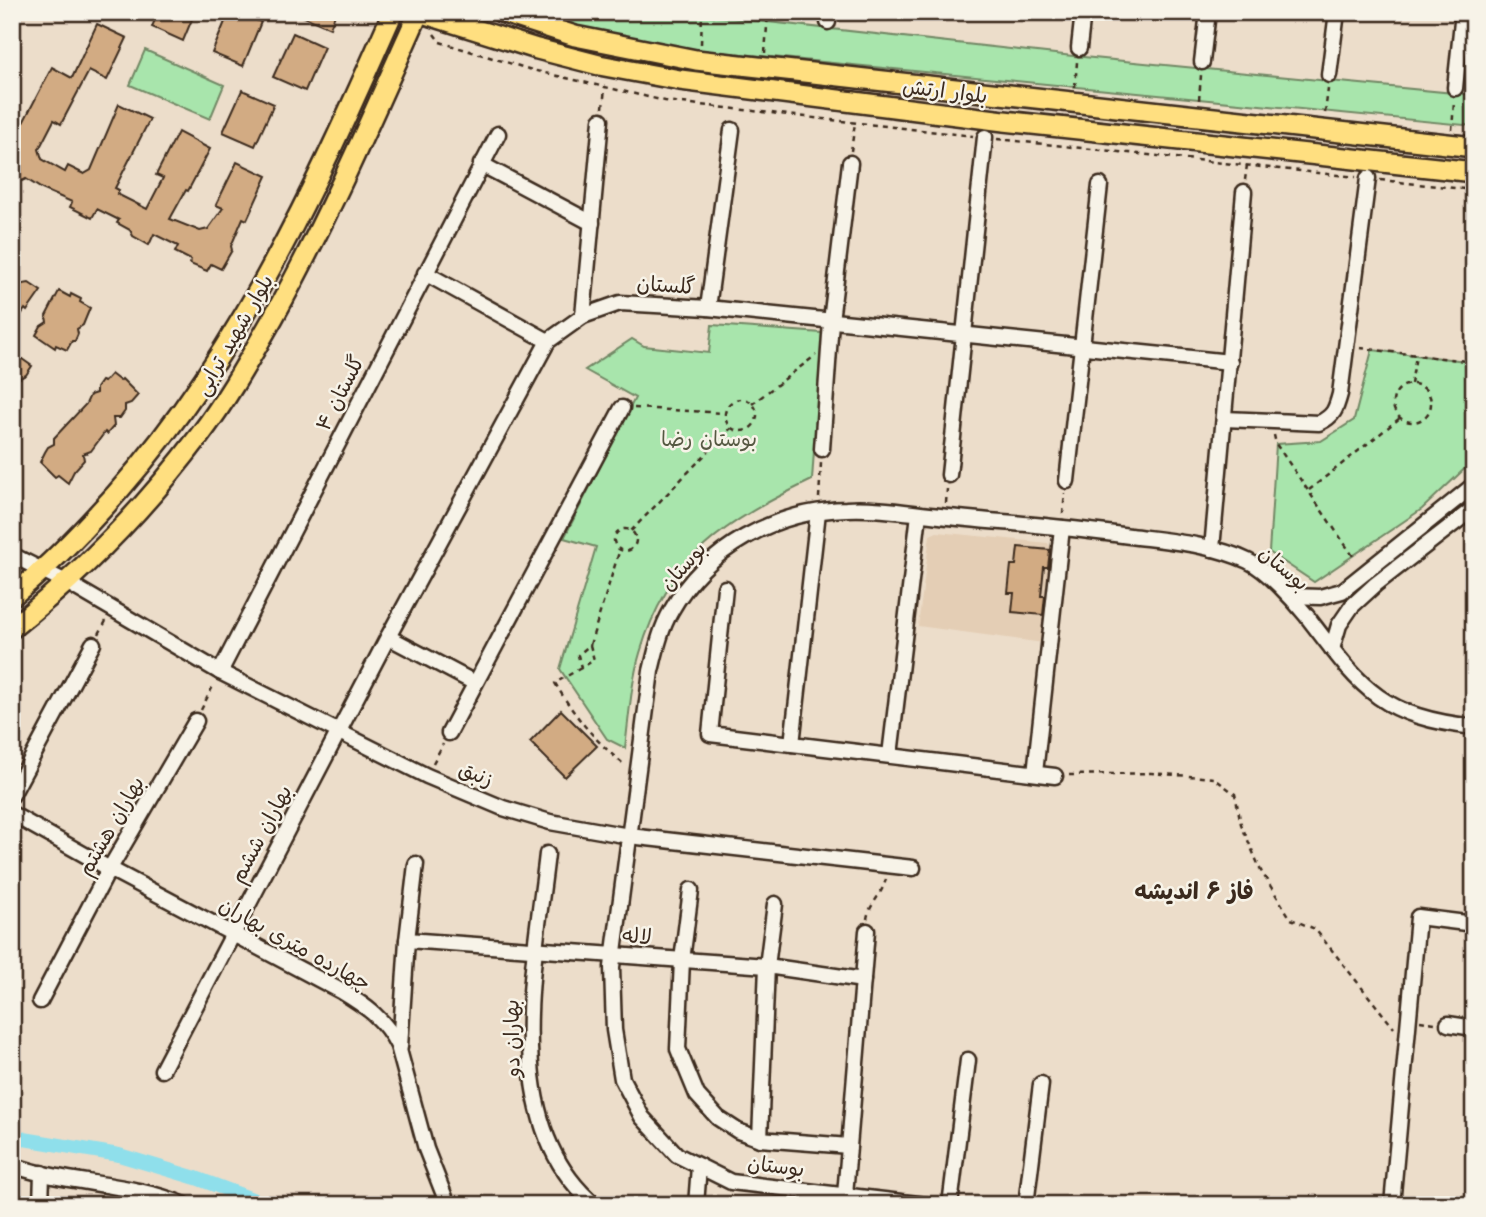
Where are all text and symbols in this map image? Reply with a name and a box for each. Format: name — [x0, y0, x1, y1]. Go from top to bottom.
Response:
street label: بلوار ارتش — [901, 74, 989, 109]
street label: بلوار شهید ترابی — [190, 270, 280, 401]
street label: گلستان — [636, 271, 696, 299]
street label: گلستان ۴ — [311, 351, 369, 435]
park label: بوستان رضا — [661, 427, 757, 452]
street label: بوستان — [655, 537, 712, 596]
street label: بوستان — [1254, 540, 1314, 596]
street label: زنبق — [455, 756, 497, 793]
street label: بهاران هشتم — [73, 772, 153, 882]
street label: بهاران ششم — [225, 781, 300, 889]
district label: فاز ۶ اندیشه — [1134, 878, 1254, 905]
street label: چهارده متری بهاران — [215, 892, 375, 996]
street label: لاله — [621, 923, 653, 949]
street label: بهاران دو — [499, 999, 526, 1079]
street label: بوستان — [746, 1151, 806, 1182]

